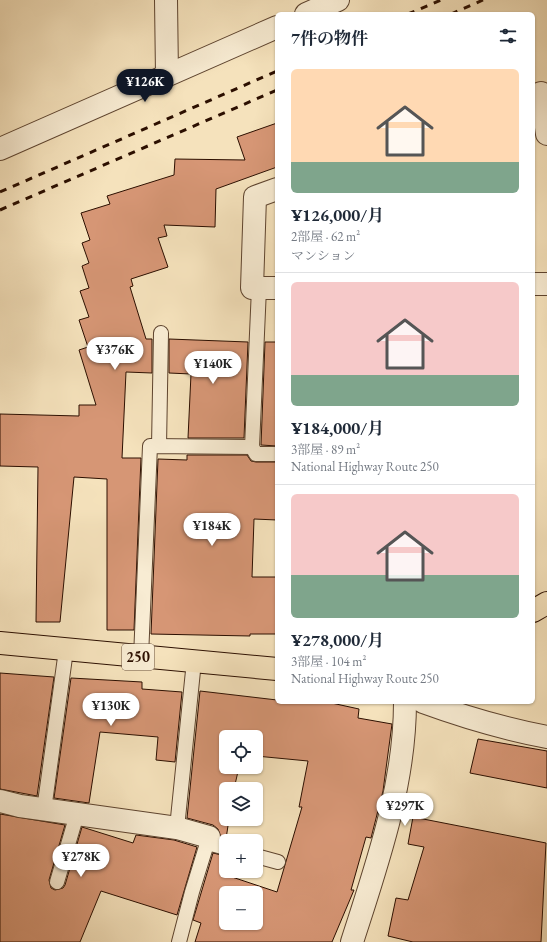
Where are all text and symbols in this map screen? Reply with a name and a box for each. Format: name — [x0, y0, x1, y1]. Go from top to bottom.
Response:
icon: filters — [497, 25, 519, 47]
text: 7件の物件 — [291, 27, 368, 49]
pin: ¥126K — [117, 69, 173, 103]
text: ¥126K — [125, 73, 165, 90]
icon: home — [369, 95, 441, 167]
text: ¥126,000/月 — [291, 204, 384, 226]
text: 2部屋 · 62 m² — [291, 228, 360, 245]
text: マンション — [291, 247, 355, 264]
icon: home — [369, 308, 441, 380]
pin: ¥376K — [87, 337, 143, 371]
text: ¥376K — [95, 341, 135, 358]
pin: ¥140K — [185, 351, 241, 385]
text: ¥140K — [193, 355, 233, 372]
text: ¥184,000/月 — [291, 417, 384, 439]
text: 3部屋 · 89 m² — [291, 441, 360, 458]
text: National Highway Route 250 — [291, 458, 439, 475]
pin: ¥184K — [184, 513, 240, 547]
text: ¥184K — [192, 517, 232, 534]
icon: home — [369, 520, 441, 592]
text: ¥278,000/月 — [291, 629, 384, 651]
road number: 250 — [122, 644, 154, 670]
text: 3部屋 · 104 m² — [291, 653, 366, 670]
text: National Highway Route 250 — [291, 670, 439, 687]
pin: ¥130K — [83, 693, 139, 727]
text: ¥130K — [91, 697, 131, 714]
map controls — [219, 730, 263, 930]
button: locate — [219, 730, 263, 774]
button: layers — [219, 782, 263, 826]
pin: ¥297K — [377, 793, 433, 827]
text: ¥297K — [385, 797, 425, 814]
button: + — [219, 834, 263, 878]
pin: ¥278K — [53, 844, 109, 878]
text: ¥278K — [61, 848, 101, 865]
button: − — [219, 886, 263, 930]

